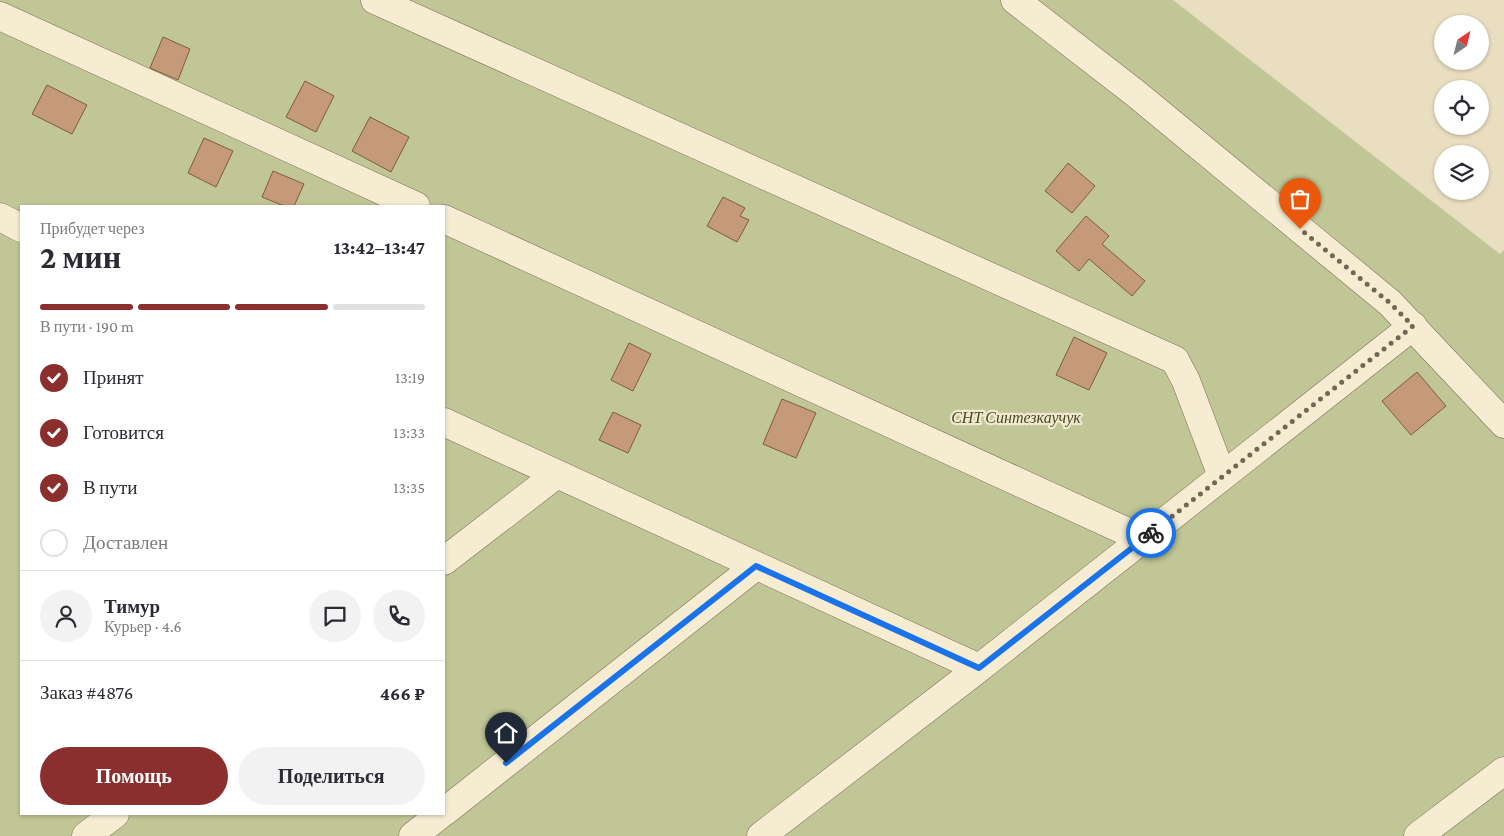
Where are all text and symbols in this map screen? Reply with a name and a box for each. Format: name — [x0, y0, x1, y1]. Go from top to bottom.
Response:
north arrow — [1434, 15, 1489, 70]
map controls — [1434, 15, 1489, 200]
button: locate — [1434, 80, 1489, 135]
button: layers — [1434, 145, 1489, 200]
pin — [1279, 178, 1321, 229]
icon: bag — [1286, 185, 1314, 213]
text: Прибудет через — [40, 220, 145, 237]
text: 13:42–13:47 — [334, 237, 425, 258]
text: 2 мин — [40, 239, 121, 275]
text: В пути · 190 m — [40, 318, 134, 335]
icon: check — [40, 364, 68, 392]
text: Принят — [83, 367, 144, 388]
text: 13:19 — [395, 369, 425, 386]
park label: СНТ Синтезкаучук — [951, 409, 1081, 427]
icon: check — [40, 419, 68, 447]
text: Готовится — [83, 422, 164, 443]
text: 13:33 — [393, 424, 425, 441]
icon: check — [40, 474, 68, 502]
text: В пути — [83, 477, 137, 498]
text: 13:35 — [393, 479, 425, 496]
courier — [1126, 508, 1176, 558]
icon: bike — [1137, 519, 1165, 547]
text: Доставлен — [83, 532, 168, 553]
button: person — [40, 590, 92, 642]
button: chat — [309, 590, 361, 642]
button: phone — [373, 590, 425, 642]
text: Тимур — [104, 596, 160, 617]
text: Курьер · 4.6 — [104, 618, 182, 635]
text: Заказ #4876 — [40, 682, 134, 703]
text: 466 ₽ — [380, 683, 425, 704]
pin — [485, 712, 527, 763]
icon: home — [492, 719, 520, 747]
button: Помощь — [40, 747, 228, 805]
button: Поделиться — [238, 747, 425, 805]

